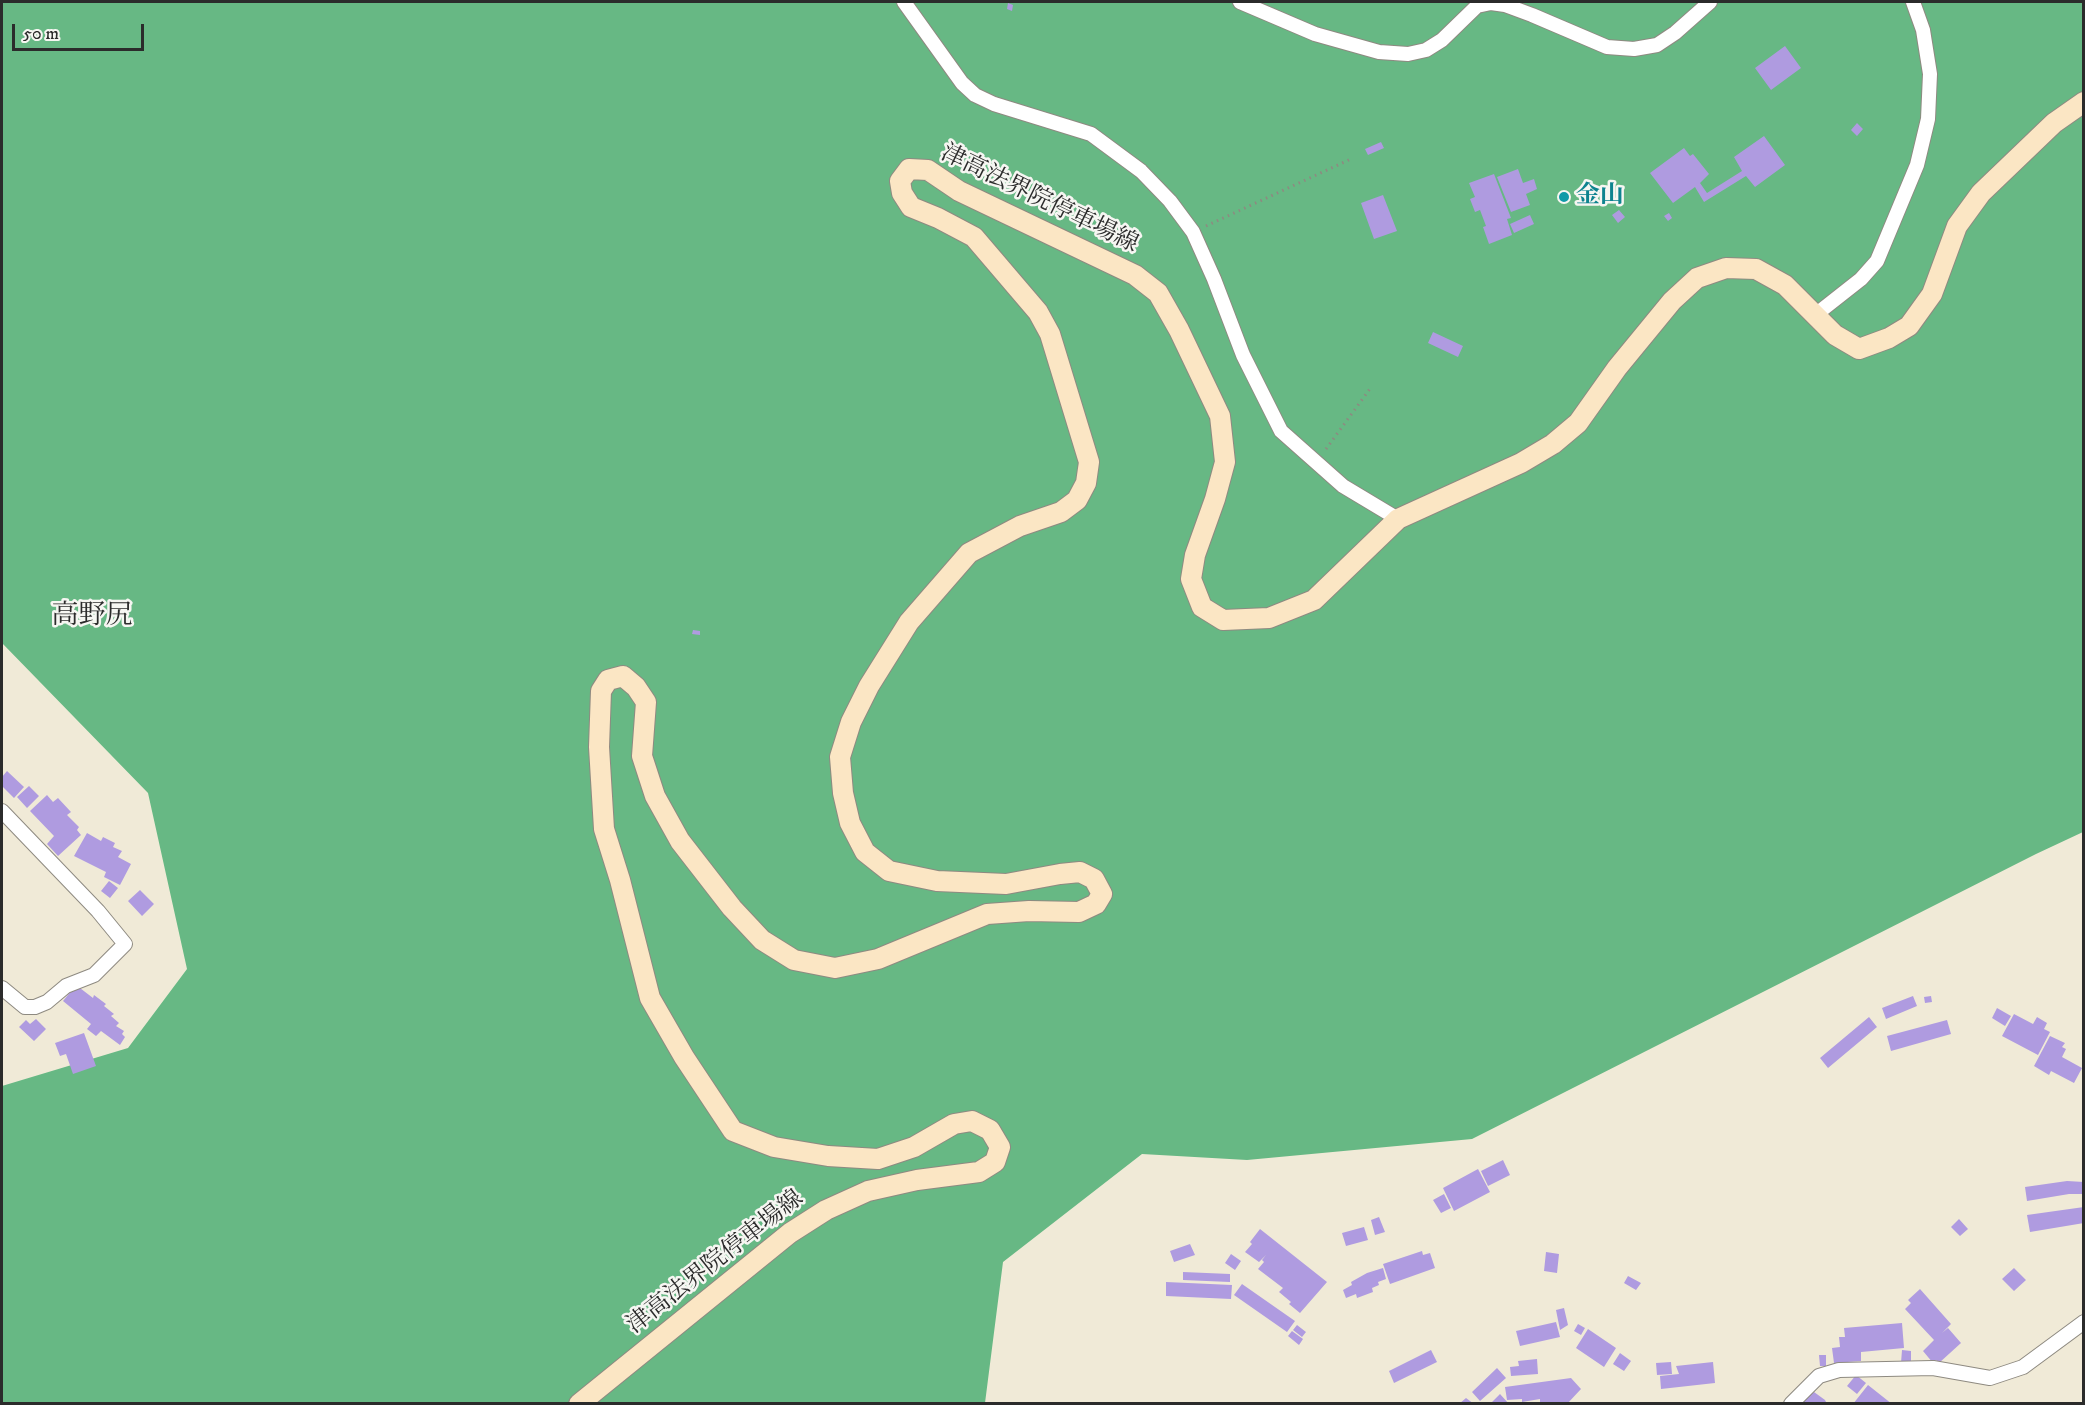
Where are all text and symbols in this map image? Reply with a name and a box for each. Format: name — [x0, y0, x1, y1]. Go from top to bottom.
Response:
scale bar — [15, 12, 147, 50]
text: 50 m — [23, 23, 59, 45]
street label: 津高法界院停車場線 — [936, 140, 1142, 260]
place label: 金山 — [1576, 183, 1624, 211]
marker: 金山 — [1557, 190, 1571, 204]
district label: 高野尻 — [52, 601, 132, 633]
street label: 津高法界院停車場線 — [622, 1185, 810, 1341]

